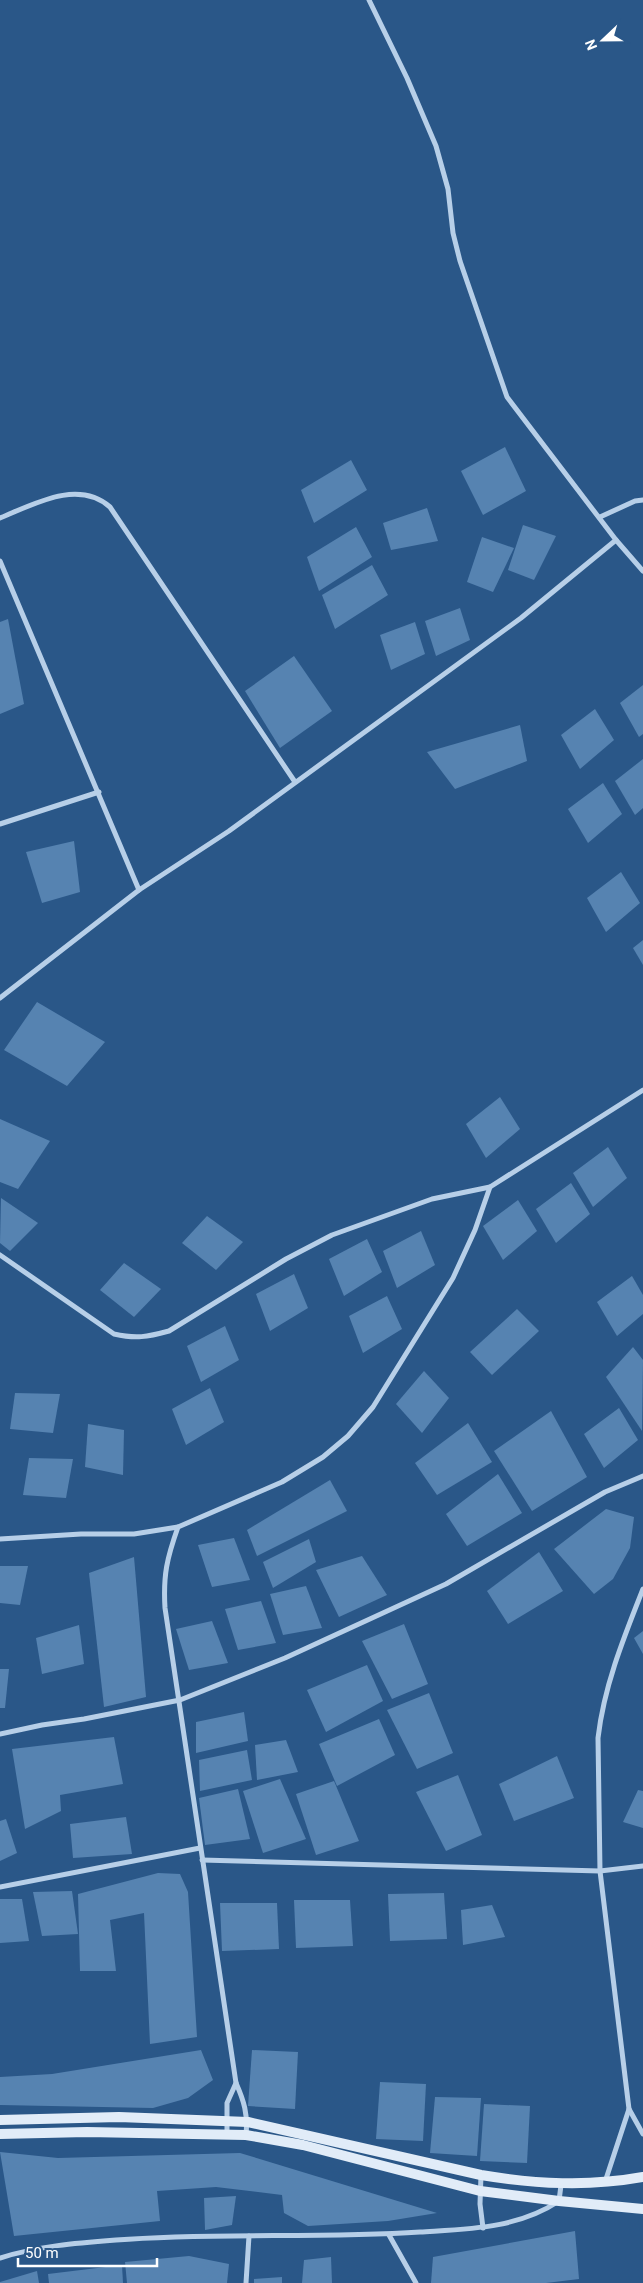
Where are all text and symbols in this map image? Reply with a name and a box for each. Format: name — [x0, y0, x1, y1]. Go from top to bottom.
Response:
north arrow — [578, 15, 628, 65]
text: N — [582, 37, 600, 52]
scale bar — [18, 2236, 156, 2268]
text: 50 m — [25, 2244, 59, 2262]

